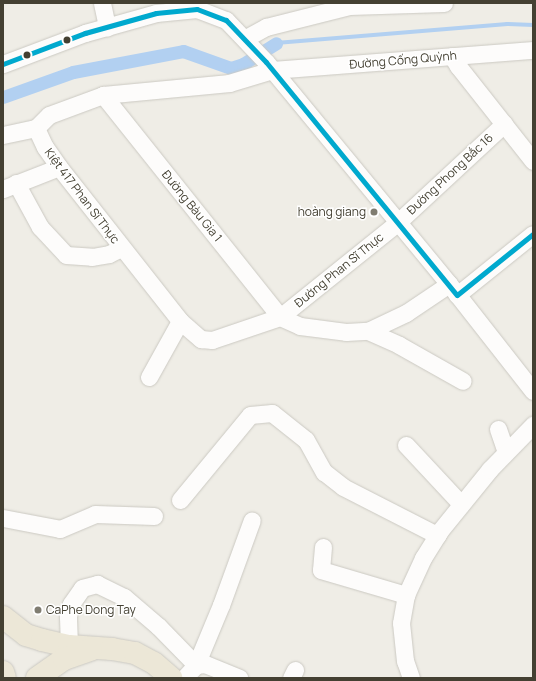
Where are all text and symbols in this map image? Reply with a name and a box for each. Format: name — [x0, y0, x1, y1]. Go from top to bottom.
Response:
unlabelled marker — [62, 35, 72, 45]
street label: Đường Cống Quỳnh — [349, 48, 457, 72]
unlabelled marker — [22, 50, 32, 60]
street label: Đường Phong Bắc 16 — [404, 130, 496, 218]
street label: Kiệt 417 Phan Sĩ Thực — [41, 146, 123, 246]
street label: Đường Bàu Gia 1 — [159, 167, 225, 245]
place label: hoàng giang — [298, 205, 366, 219]
marker: hoàng giang — [369, 207, 379, 217]
street label: Đường Phan Sĩ Thực — [292, 230, 386, 310]
place label: CaPhe Dong Tay — [46, 603, 136, 617]
marker: CaPhe Dong Tay — [33, 605, 43, 615]

